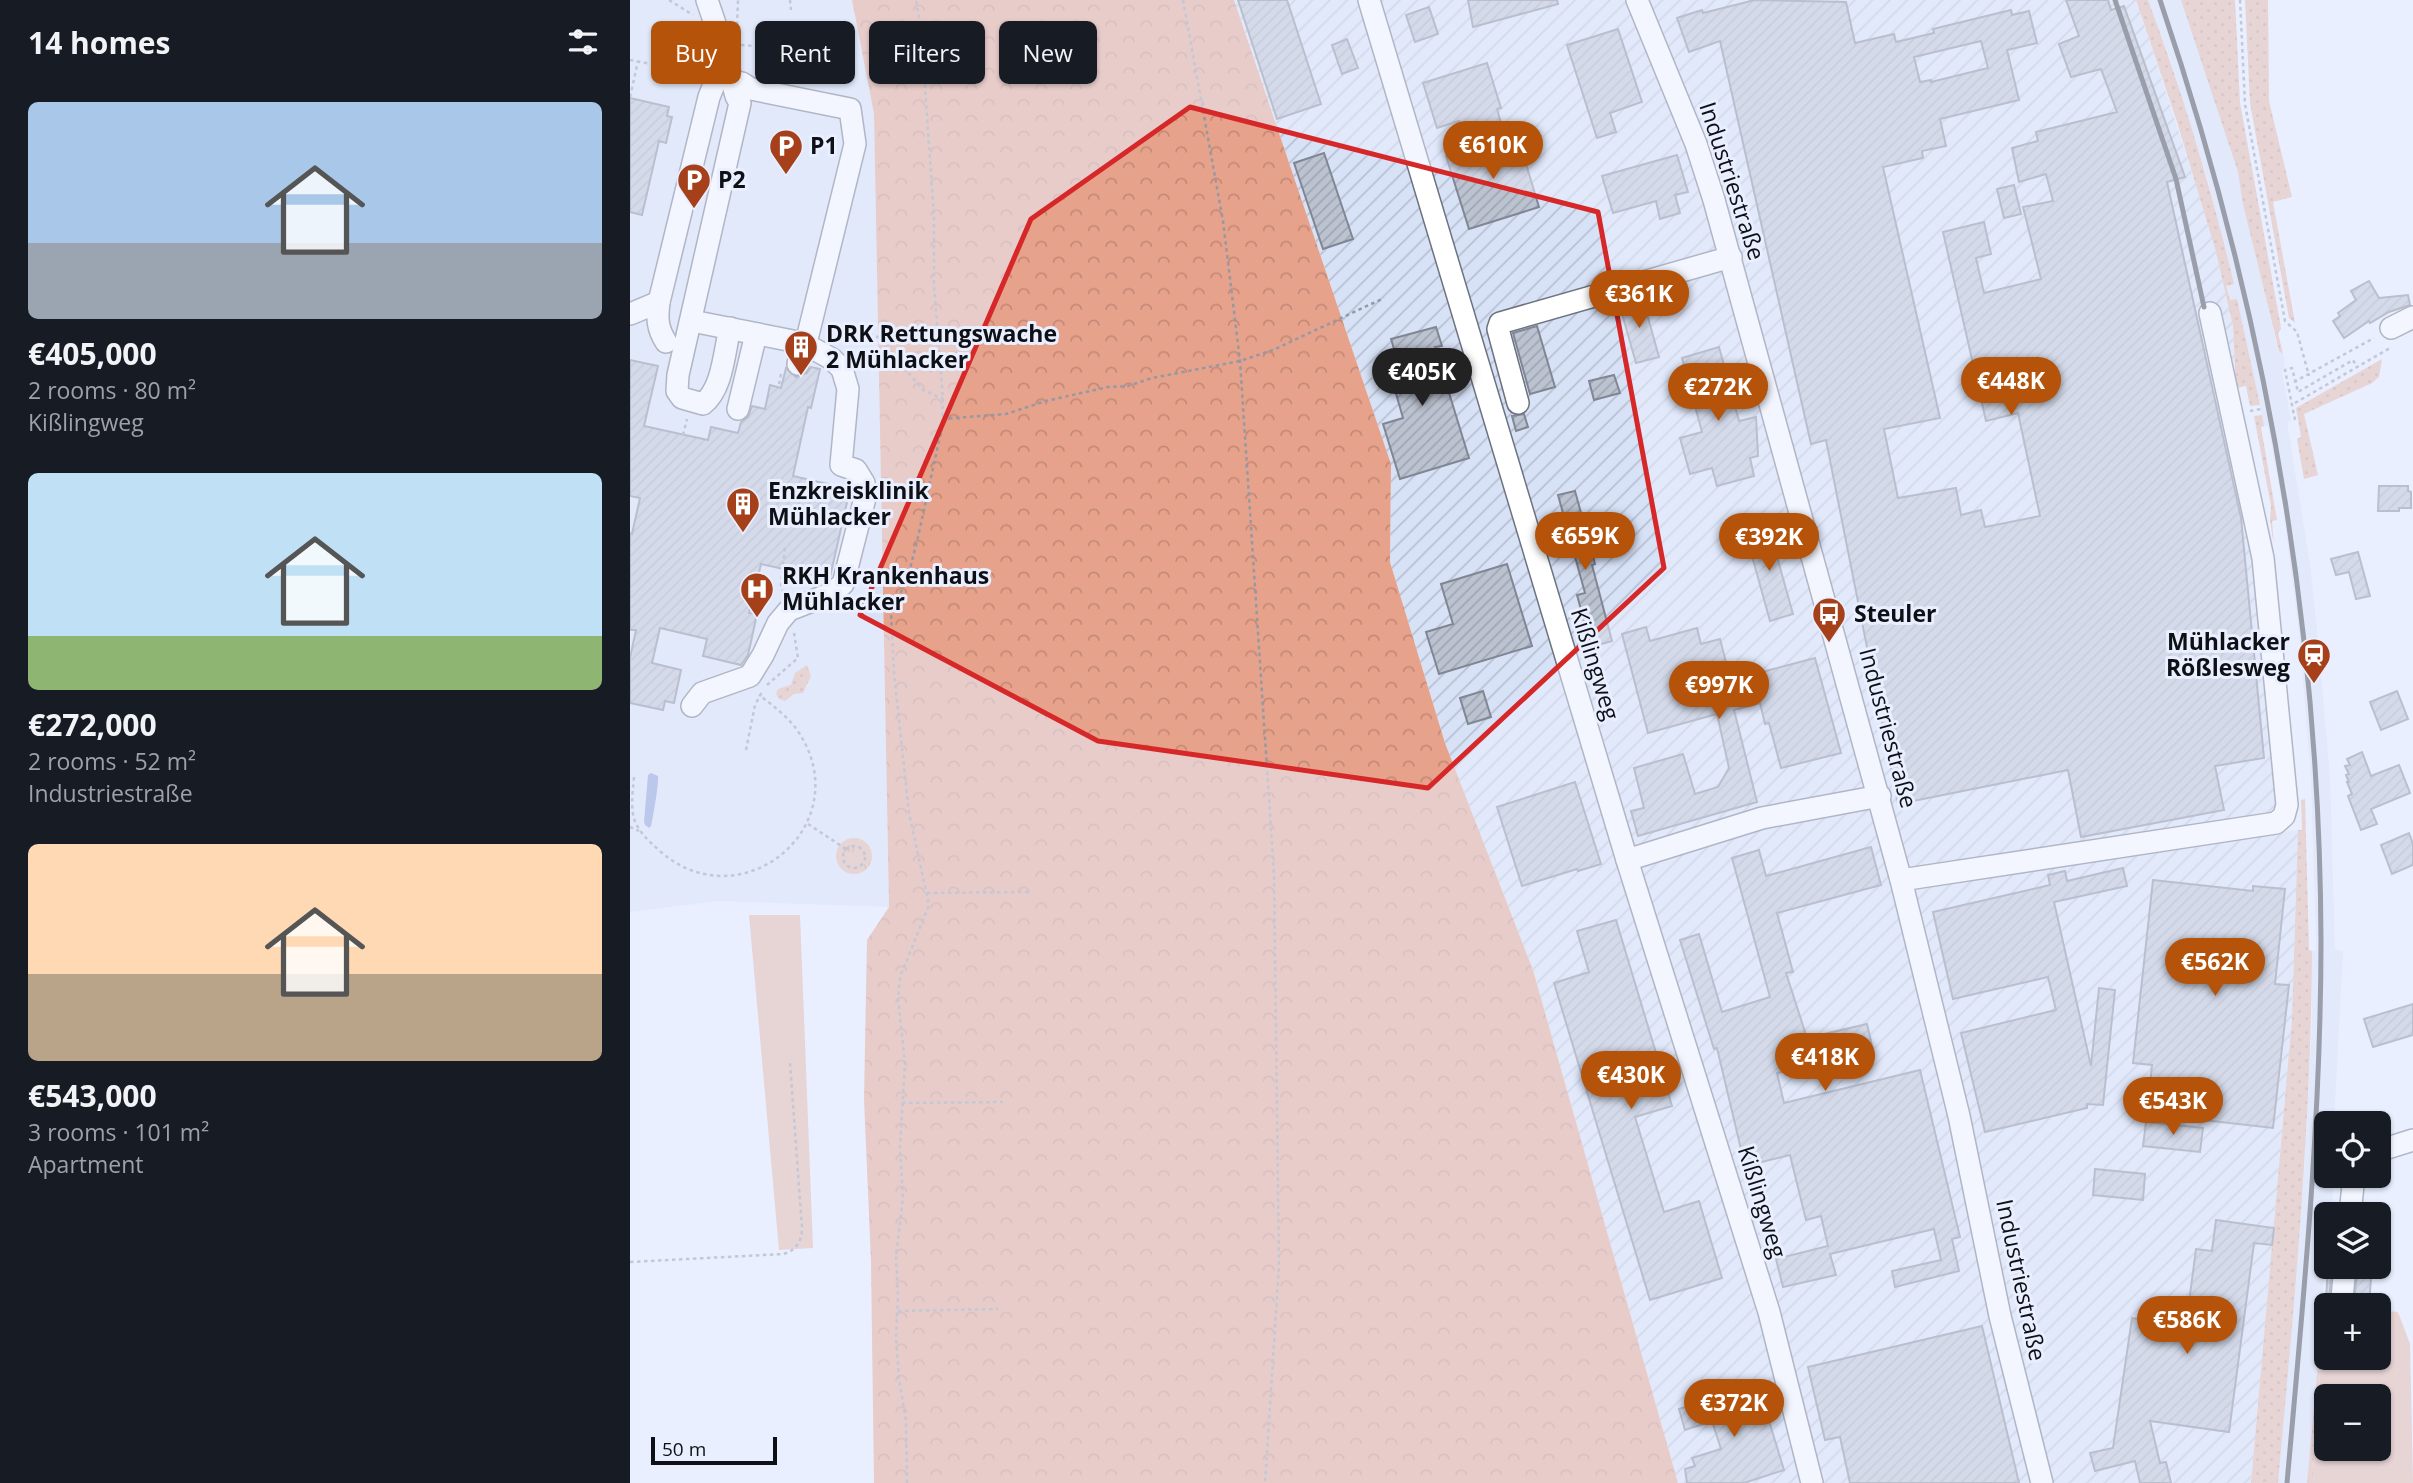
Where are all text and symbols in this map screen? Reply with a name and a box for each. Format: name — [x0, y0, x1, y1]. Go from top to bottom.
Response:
chip: Buy — [651, 21, 741, 84]
chip: Rent — [755, 21, 855, 84]
chip: Filters — [869, 21, 985, 84]
chip: New — [999, 21, 1097, 84]
text: 14 homes — [28, 22, 171, 63]
icon: filters — [564, 23, 602, 61]
street label: Industriestraße — [1692, 97, 1774, 264]
pin: €610K — [1444, 122, 1542, 181]
parking icon: P1 — [767, 127, 805, 176]
text: €610K — [1459, 128, 1527, 160]
place label: P1 — [810, 129, 838, 161]
icon: home — [252, 147, 378, 273]
parking icon: P2 — [675, 161, 713, 210]
place label: P2 — [718, 163, 746, 195]
pin: €361K — [1590, 270, 1688, 330]
text: €361K — [1605, 277, 1673, 309]
place label: DRK Rettungswache 2 Mühlacker — [826, 317, 1057, 375]
building icon: DRK Rettungswache 2 Mühlacker — [782, 328, 820, 377]
text: €405,000 — [28, 333, 157, 374]
pin: €405K — [1373, 348, 1471, 408]
text: €405K — [1388, 355, 1456, 387]
pin: €448K — [1962, 358, 2060, 417]
pin: €272K — [1669, 364, 1767, 423]
text: €448K — [1977, 364, 2045, 396]
text: €272K — [1684, 370, 1752, 402]
text: 2 rooms · 80 m² — [28, 374, 196, 406]
text: Kißlingweg — [28, 406, 144, 438]
place label: Enzkreisklinik Mühlacker — [768, 474, 929, 532]
building icon: Enzkreisklinik Mühlacker — [724, 485, 762, 534]
pin: €659K — [1536, 512, 1634, 572]
pin: €392K — [1720, 514, 1818, 573]
icon: home — [252, 518, 378, 644]
text: €659K — [1551, 519, 1619, 551]
text: €392K — [1735, 520, 1803, 552]
place label: RKH Krankenhaus Mühlacker — [782, 559, 989, 617]
hospital icon: RKH Krankenhaus Mühlacker — [738, 570, 776, 619]
bus stop icon: Steuler — [1810, 595, 1848, 644]
place label: Steuler — [1854, 597, 1936, 629]
street label: Kißlingweg — [1564, 604, 1628, 724]
place label: Mühlacker Rößlesweg — [2166, 625, 2290, 683]
station icon: Mühlacker Rößlesweg — [2295, 636, 2333, 685]
street label: Industriestraße — [1852, 644, 1926, 811]
pin: €997K — [1670, 662, 1768, 721]
text: €997K — [1685, 668, 1753, 700]
text: €272,000 — [28, 704, 157, 745]
text: 2 rooms · 52 m² — [28, 745, 196, 777]
text: Industriestraße — [28, 777, 193, 809]
icon: home — [252, 889, 378, 1015]
pin: €562K — [2166, 939, 2264, 998]
text: €562K — [2181, 945, 2249, 977]
pin: €418K — [1776, 1034, 1874, 1093]
text: €418K — [1791, 1040, 1859, 1072]
pin: €430K — [1582, 1052, 1680, 1111]
text: €430K — [1597, 1058, 1665, 1090]
text: €543,000 — [28, 1075, 157, 1116]
pin: €543K — [2124, 1078, 2222, 1137]
text: €543K — [2139, 1084, 2207, 1116]
map controls — [2314, 1111, 2391, 1461]
button: locate — [2314, 1111, 2391, 1188]
text: 3 rooms · 101 m² — [28, 1116, 209, 1148]
street label: Kißlingweg — [1731, 1142, 1795, 1262]
text: Apartment — [28, 1148, 144, 1180]
street label: Industriestraße — [1989, 1196, 2055, 1364]
button: layers — [2314, 1202, 2391, 1279]
button: + — [2314, 1293, 2391, 1370]
pin: €586K — [2138, 1296, 2236, 1356]
text: €586K — [2153, 1303, 2221, 1335]
pin: €372K — [1685, 1380, 1783, 1439]
button: − — [2314, 1384, 2391, 1461]
text: €372K — [1700, 1386, 1768, 1418]
scale bar — [651, 1434, 777, 1466]
text: 50 m — [662, 1436, 706, 1462]

